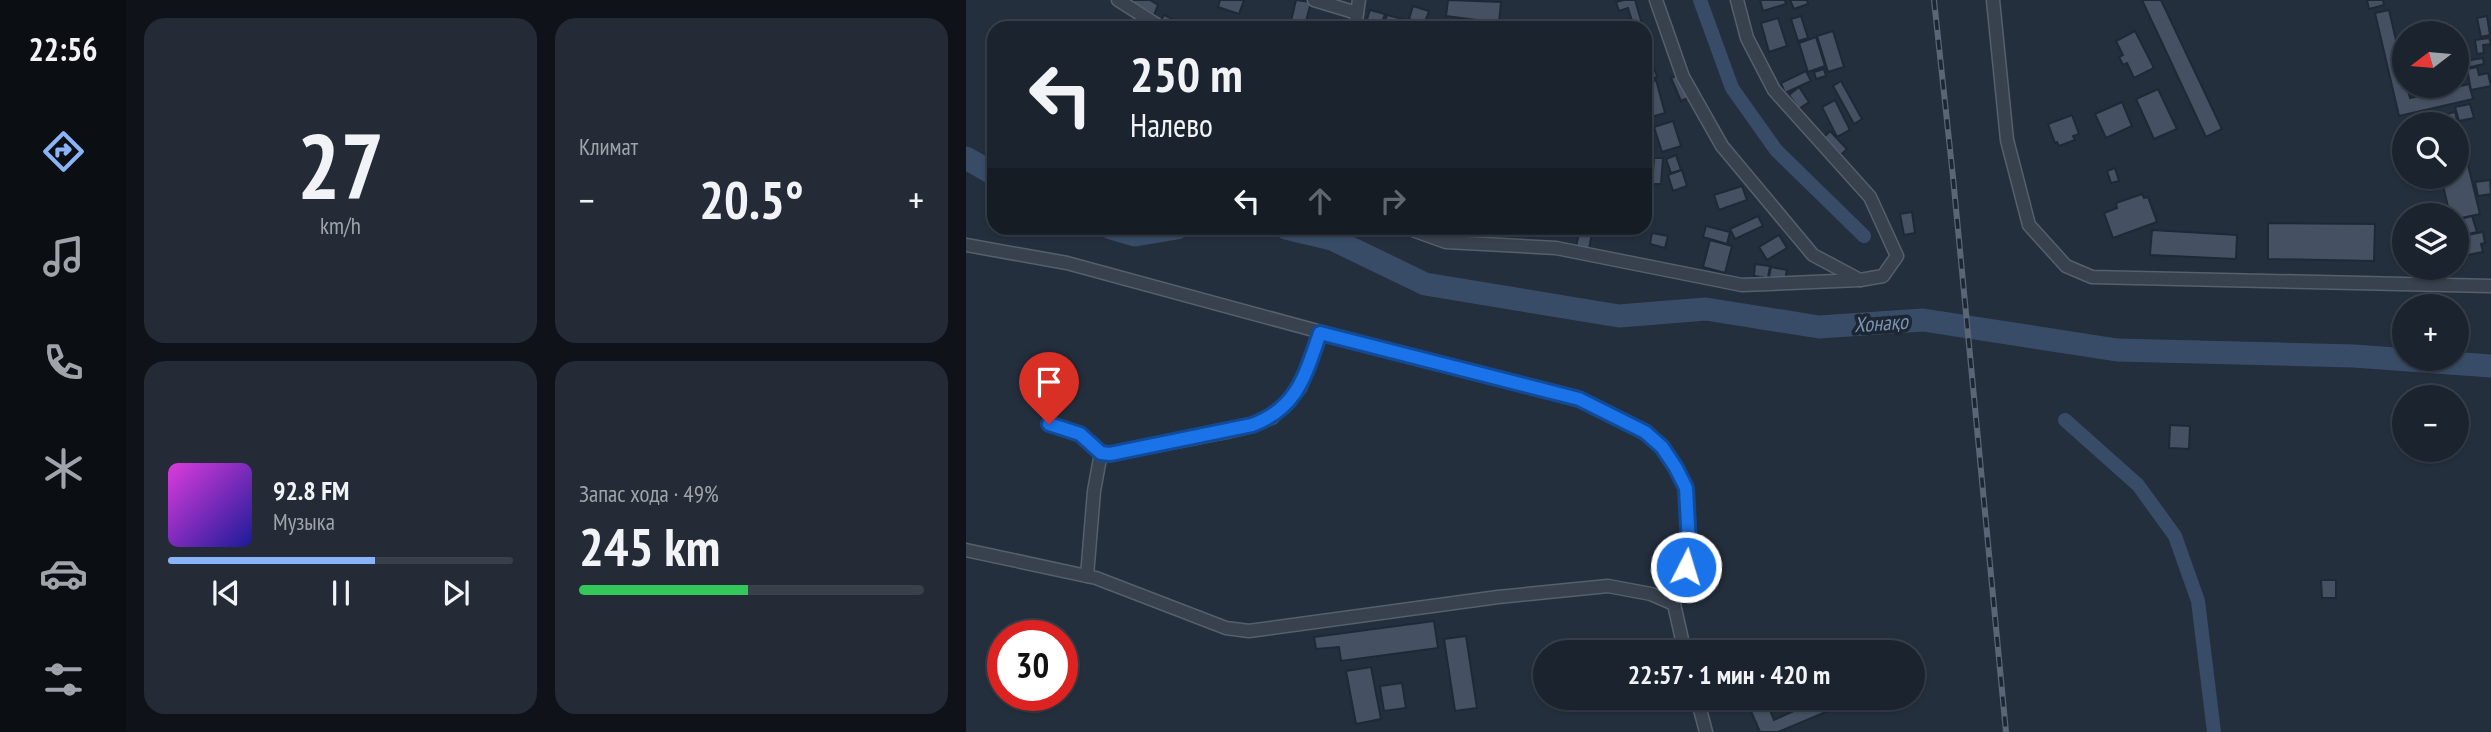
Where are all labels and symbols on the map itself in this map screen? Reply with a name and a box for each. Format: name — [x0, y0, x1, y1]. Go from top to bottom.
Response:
north arrow — [2392, 21, 2469, 98]
water label: Хонақо — [1853, 308, 1911, 338]
pin — [1019, 352, 1079, 424]
position arrow — [1649, 530, 1723, 604]
speed limit sign: 30 — [987, 620, 1078, 711]

